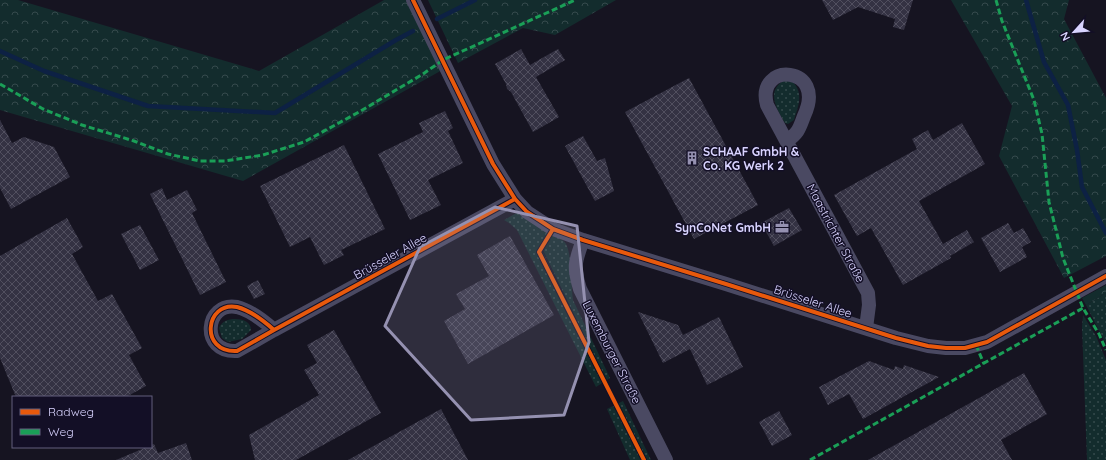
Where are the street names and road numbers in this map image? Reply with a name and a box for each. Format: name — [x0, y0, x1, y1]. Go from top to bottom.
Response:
street label: Maastrichter Straße — [804, 181, 868, 285]
street label: Brüsseler Allee — [351, 230, 429, 282]
street label: Brüsseler Allee — [772, 281, 854, 321]
street label: Luxemburger Straße — [580, 298, 645, 406]

